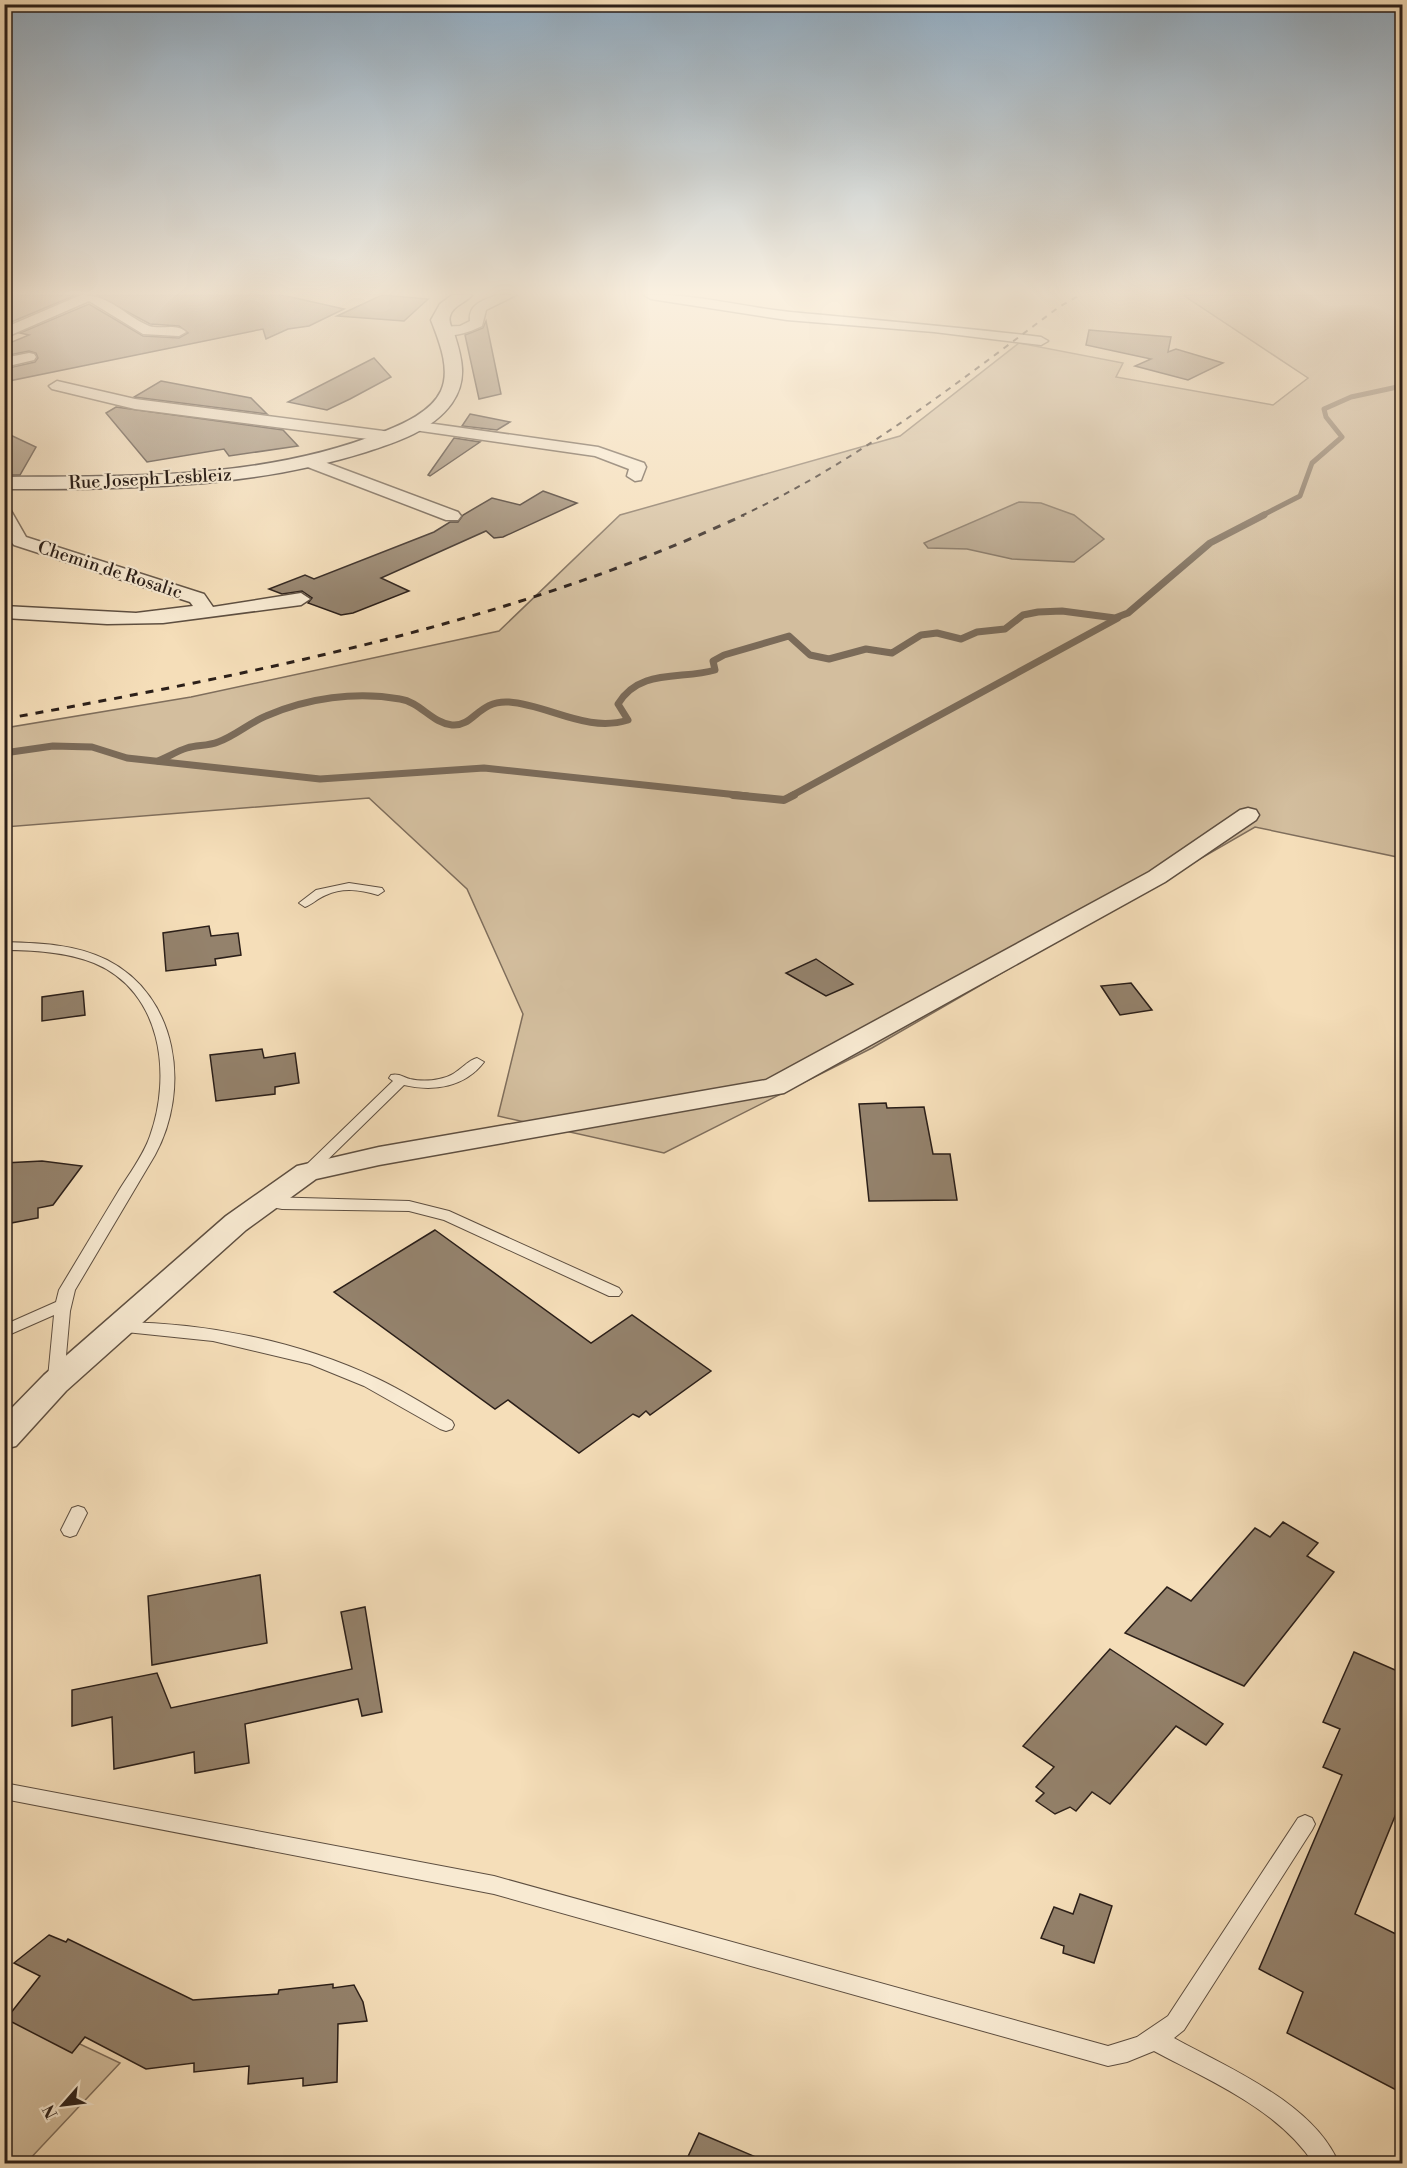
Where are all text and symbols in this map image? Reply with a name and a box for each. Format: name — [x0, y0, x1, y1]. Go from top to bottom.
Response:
street label: Rue Joseph Lesbleiz — [68, 463, 232, 495]
street label: Chemin de Rosalic — [35, 536, 185, 604]
north arrow — [33, 2075, 93, 2135]
text: N — [39, 2101, 62, 2122]

